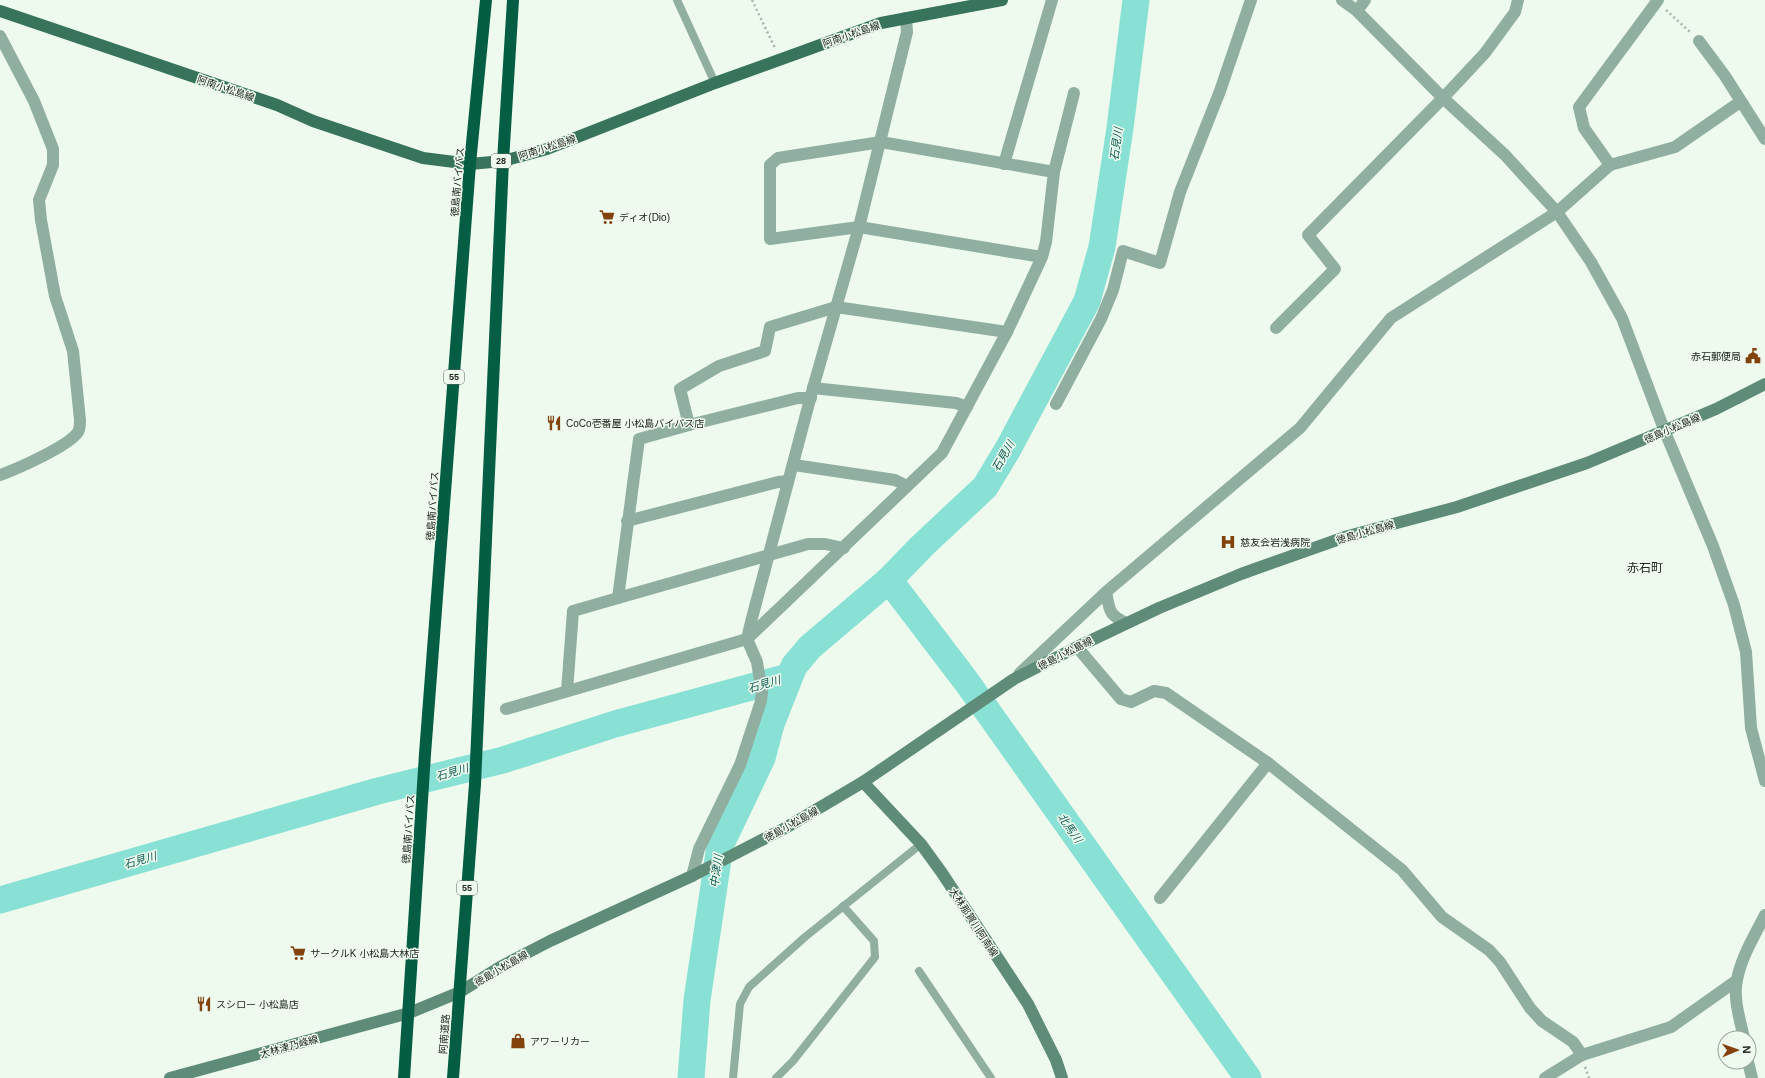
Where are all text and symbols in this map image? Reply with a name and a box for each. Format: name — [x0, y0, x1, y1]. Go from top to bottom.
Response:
street label: 阿南小松島線 — [821, 20, 881, 49]
street label: 阿南小松島線 — [196, 74, 256, 103]
water label: 石見川 — [1108, 126, 1124, 161]
street label: 阿南小松島線 — [517, 133, 577, 162]
street label: 徳島南バイパス — [449, 147, 466, 217]
road number: 28 — [491, 154, 511, 168]
supermarket icon: ディオ(Dio) — [598, 208, 616, 226]
place label: ディオ(Dio) — [619, 212, 670, 223]
public building icon: 赤石郵便局 — [1744, 347, 1762, 365]
place label: 赤石郵便局 — [1691, 351, 1741, 362]
road number: 55 — [444, 370, 464, 384]
street label: 徳島小松島線 — [1642, 412, 1702, 445]
restaurant icon: CoCo壱番屋 小松島バイパス店 — [545, 414, 563, 432]
place label: CoCo壱番屋 小松島バイパス店 — [566, 418, 704, 429]
water label: 石見川 — [990, 438, 1017, 473]
street label: 徳島南バイパス — [425, 471, 440, 541]
street label: 徳島小松島線 — [1335, 519, 1395, 546]
hospital icon: 慈友会岩浅病院 — [1219, 533, 1237, 551]
place label: 慈友会岩浅病院 — [1240, 537, 1310, 548]
district label: 赤石町 — [1627, 561, 1663, 575]
street label: 徳島小松島線 — [1036, 635, 1094, 672]
water label: 石見川 — [746, 673, 782, 694]
water label: 石見川 — [434, 761, 470, 782]
street label: 徳島南バイパス — [401, 794, 416, 864]
street label: 徳島小松島線 — [762, 805, 820, 844]
water label: 北馬川 — [1056, 811, 1085, 846]
water label: 石見川 — [122, 849, 158, 870]
water label: 中津川 — [708, 853, 724, 888]
road number: 55 — [457, 881, 477, 895]
street label: 大林那賀川阿南線 — [947, 886, 1000, 959]
supermarket icon: サークルK 小松島大林店 — [289, 944, 307, 962]
place label: サークルK 小松島大林店 — [310, 948, 419, 959]
street label: 徳島小松島線 — [473, 949, 530, 988]
restaurant icon: スシロー 小松島店 — [195, 995, 213, 1013]
place label: スシロー 小松島店 — [216, 999, 299, 1010]
street label: 阿南道路 — [438, 1014, 451, 1054]
north arrow — [1717, 1030, 1757, 1070]
shop icon: アワーリカー — [509, 1032, 527, 1050]
street label: 大林津乃峰線 — [259, 1033, 320, 1060]
place label: アワーリカー — [530, 1036, 590, 1047]
text: N — [1741, 1045, 1753, 1054]

